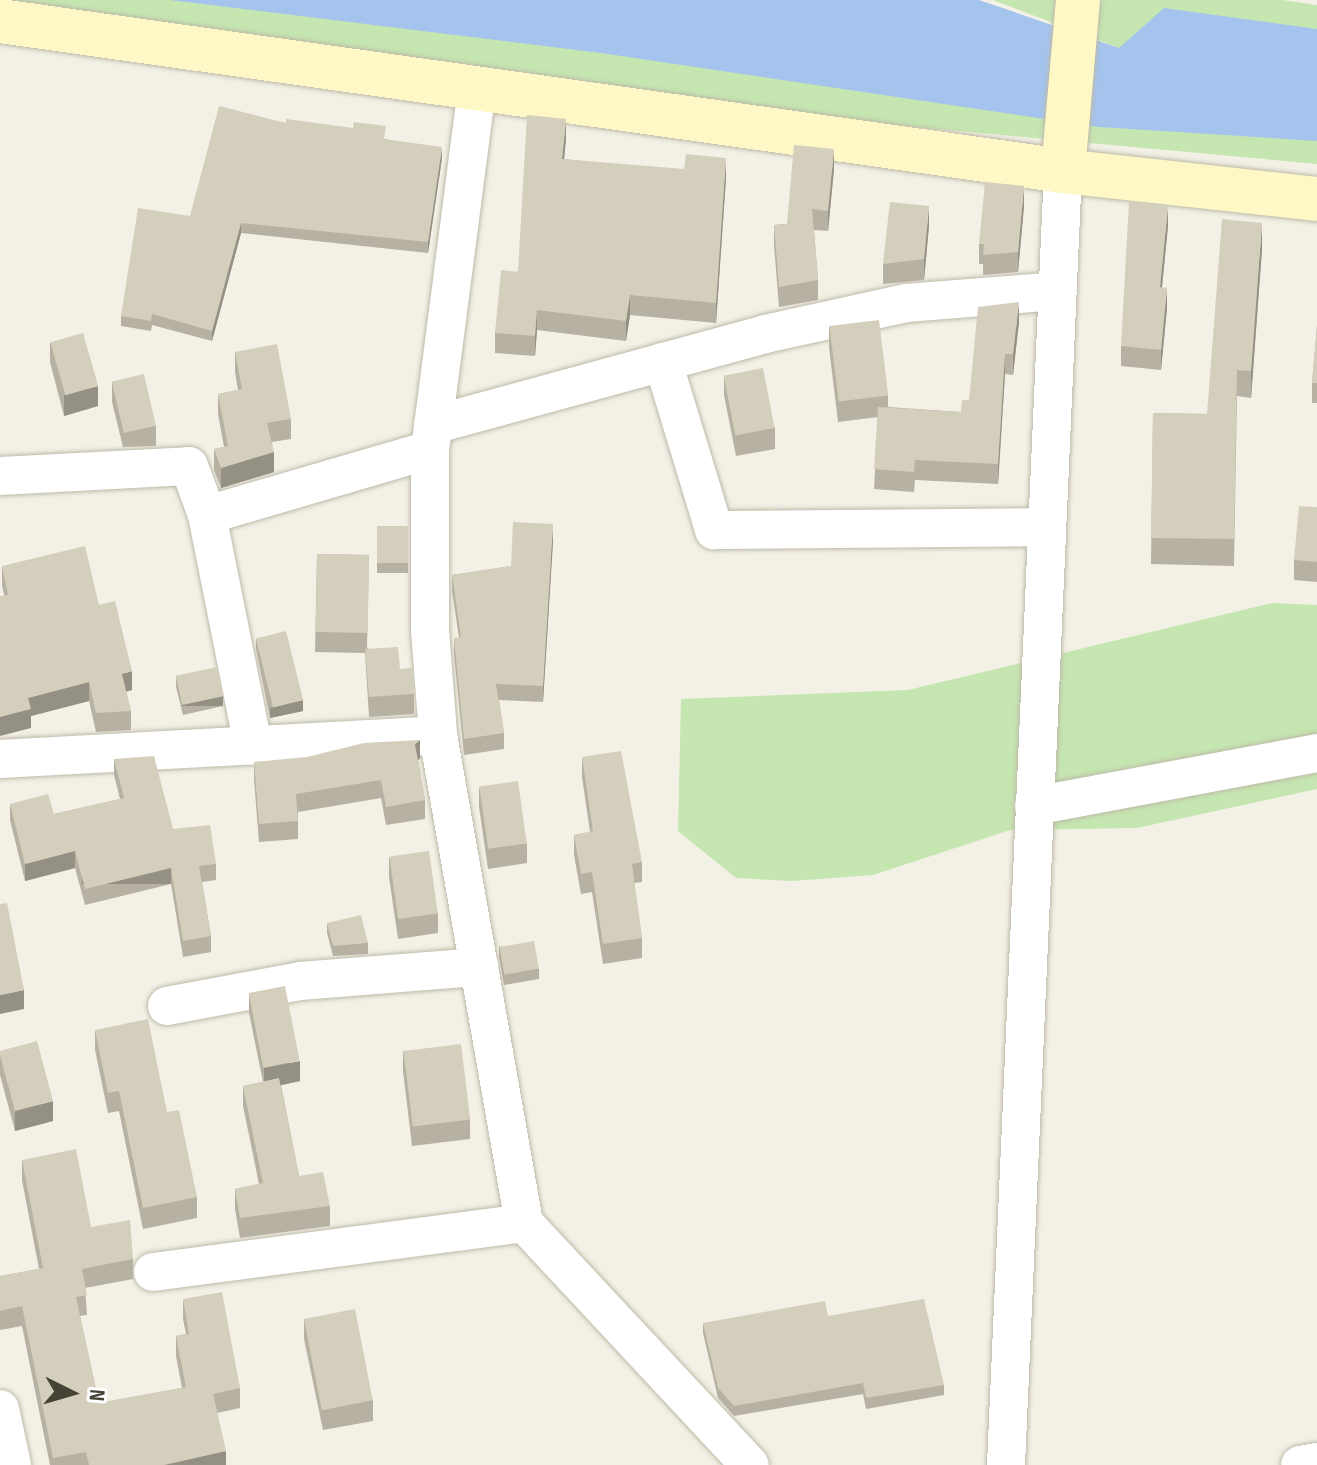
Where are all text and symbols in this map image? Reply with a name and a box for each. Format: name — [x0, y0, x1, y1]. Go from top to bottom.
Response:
north arrow — [32, 1353, 112, 1433]
text: N — [82, 1388, 110, 1402]

